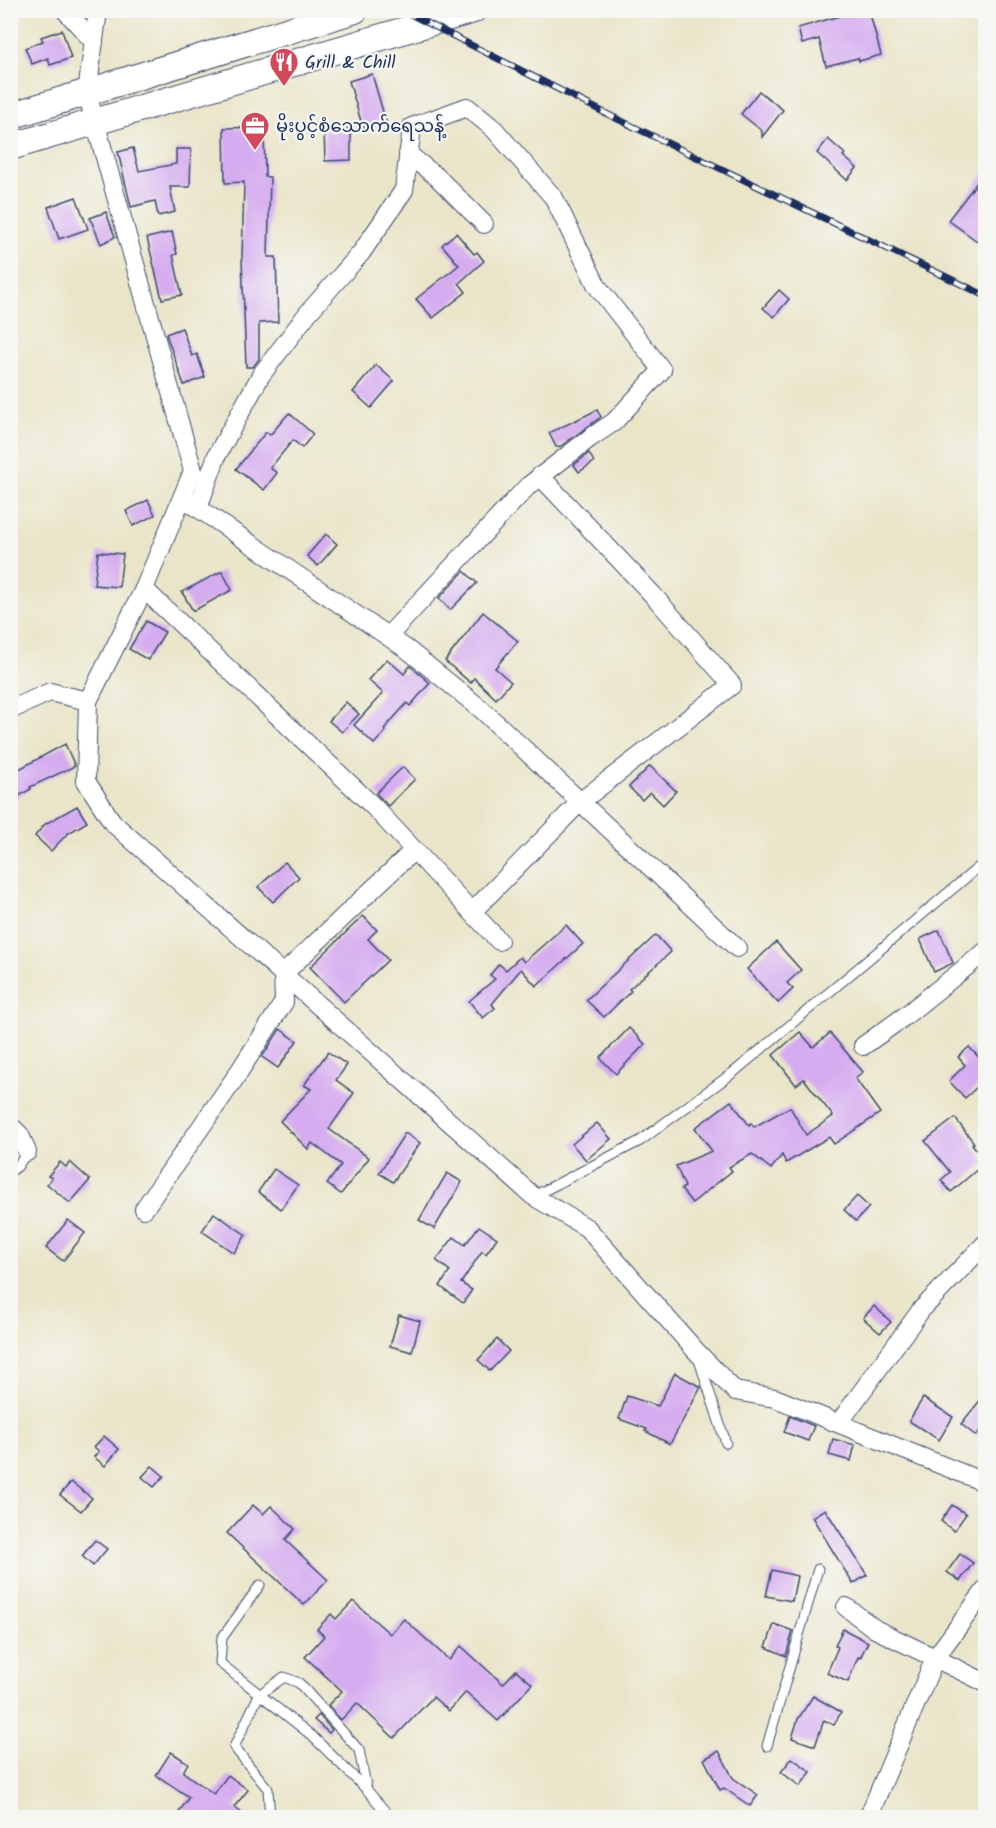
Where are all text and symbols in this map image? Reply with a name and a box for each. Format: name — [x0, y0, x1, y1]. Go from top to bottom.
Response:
restaurant icon: Grill & Chill — [268, 46, 300, 88]
place label: Grill & Chill — [305, 49, 396, 78]
office icon: မိုးပွင့်စံသောက်ရေသန့် — [239, 110, 271, 152]
place label: မိုးပွင့်စံသောက်ရေသန့် — [276, 112, 447, 142]

